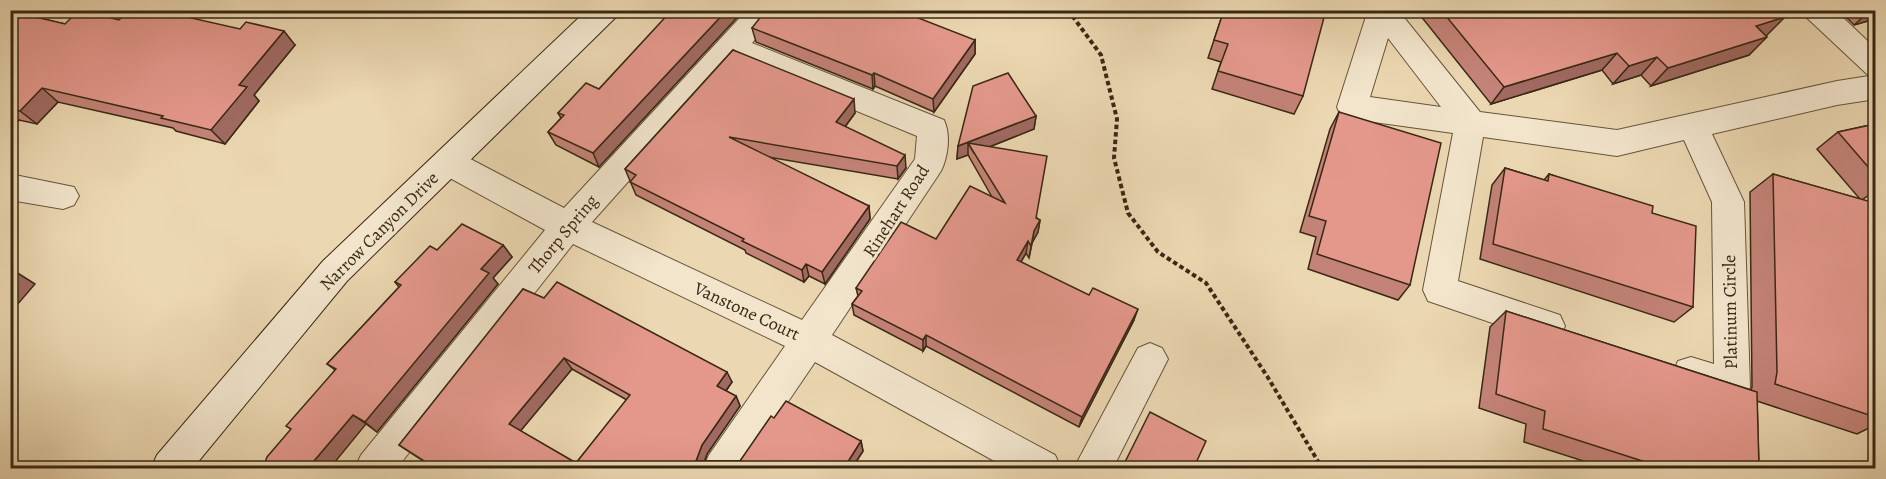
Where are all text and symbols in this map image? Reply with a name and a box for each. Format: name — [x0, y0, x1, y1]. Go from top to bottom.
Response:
street label: Rinehart Road — [857, 160, 935, 262]
street label: Narrow Canyon Drive — [314, 166, 444, 296]
street label: Thorp Spring — [523, 189, 603, 279]
street label: Platinum Circle — [1717, 254, 1743, 370]
street label: Vanstone Court — [689, 276, 804, 346]

